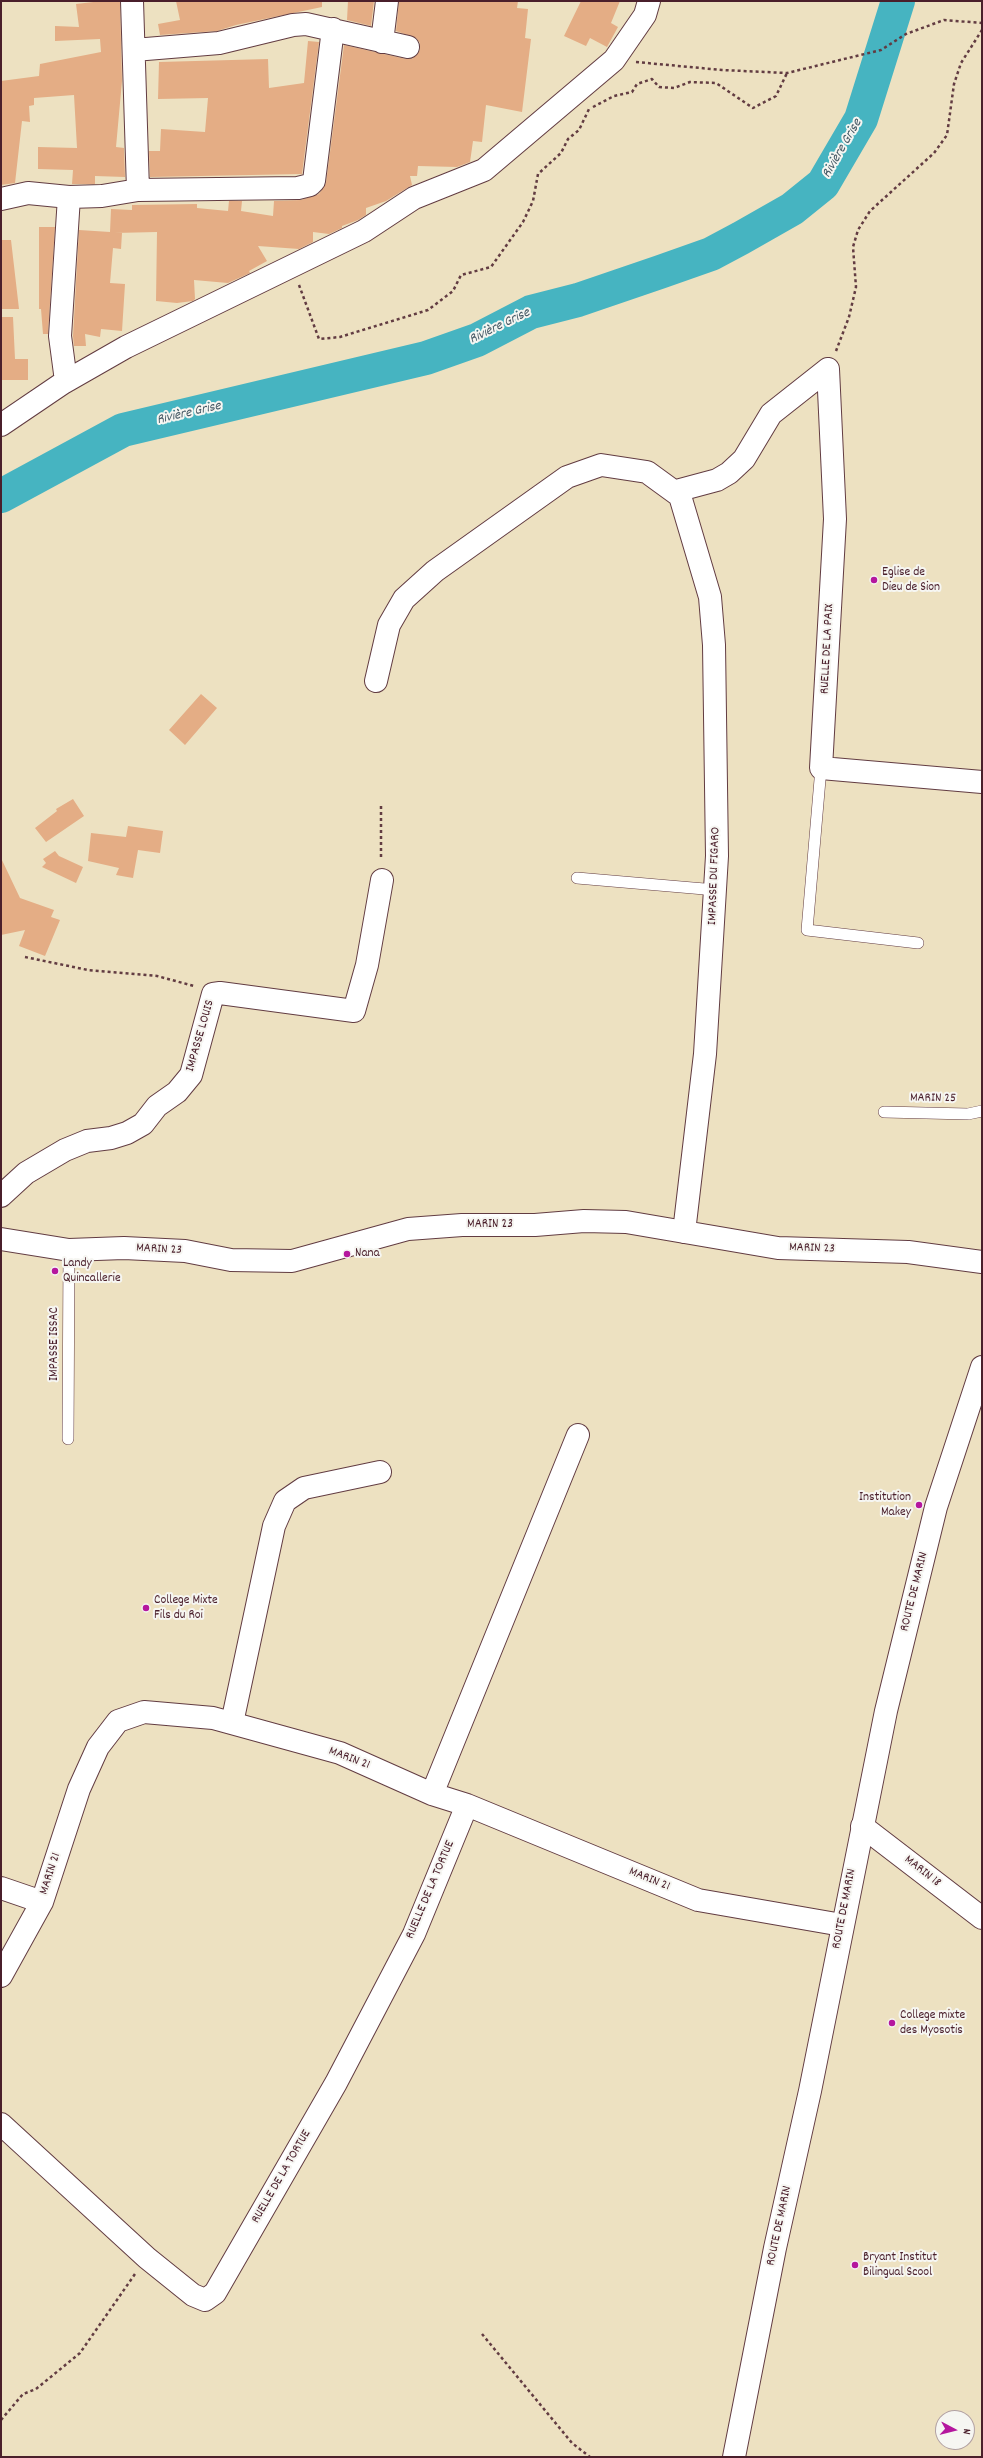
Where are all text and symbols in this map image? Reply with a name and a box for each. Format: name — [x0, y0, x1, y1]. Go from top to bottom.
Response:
water label: Rivière Grise — [819, 117, 867, 181]
water label: Rivière Grise — [467, 305, 533, 349]
water label: Rivière Grise — [155, 398, 223, 430]
place label: Eglise de Dieu de Sion — [882, 565, 940, 596]
marker: Eglise de Dieu de Sion — [869, 575, 879, 585]
street label: RUELLE DE LA PAIX — [818, 603, 838, 695]
street label: IMPASSE DU FIGARO — [705, 827, 725, 925]
street label: IMPASSE LOUIS — [183, 998, 219, 1074]
street label: MARIN 25 — [910, 1091, 956, 1107]
street label: MARIN 23 — [467, 1217, 513, 1233]
street label: MARIN 23 — [789, 1240, 835, 1258]
street label: MARIN 23 — [136, 1241, 182, 1259]
place label: Nana — [355, 1246, 380, 1262]
marker: Nana — [342, 1249, 352, 1259]
place label: Landy Quincallerie — [63, 1256, 121, 1287]
marker: Landy Quincallerie — [50, 1266, 60, 1276]
street label: IMPASSE ISSAC — [47, 1307, 63, 1381]
place label: Institution Makey — [859, 1490, 911, 1521]
marker: Institution Makey — [914, 1500, 924, 1510]
street label: ROUTE DE MARIN — [898, 1551, 932, 1633]
place label: College Mixte Fils du Roi — [154, 1593, 218, 1624]
marker: College Mixte Fils du Roi — [141, 1603, 151, 1613]
street label: MARIN 21 — [326, 1744, 372, 1774]
street label: RUELLE DE LA TORTUE — [403, 1838, 459, 1942]
street label: MARIN 21 — [37, 1851, 65, 1897]
street label: MARIN 18 — [900, 1853, 944, 1891]
street label: MARIN 21 — [626, 1865, 672, 1895]
street label: ROUTE DE MARIN — [830, 1868, 860, 1950]
place label: College mixte des Myosotis — [900, 2008, 965, 2039]
marker: College mixte des Myosotis — [887, 2018, 897, 2028]
street label: RUELLE DE LA TORTUE — [249, 2127, 315, 2227]
street label: ROUTE DE MARIN — [764, 2185, 796, 2267]
place label: Bryant Institut Bilingual Scool — [863, 2250, 937, 2281]
marker: Bryant Institut Bilingual Scool — [850, 2260, 860, 2270]
north arrow — [935, 2410, 975, 2450]
text: N — [958, 2428, 974, 2435]

